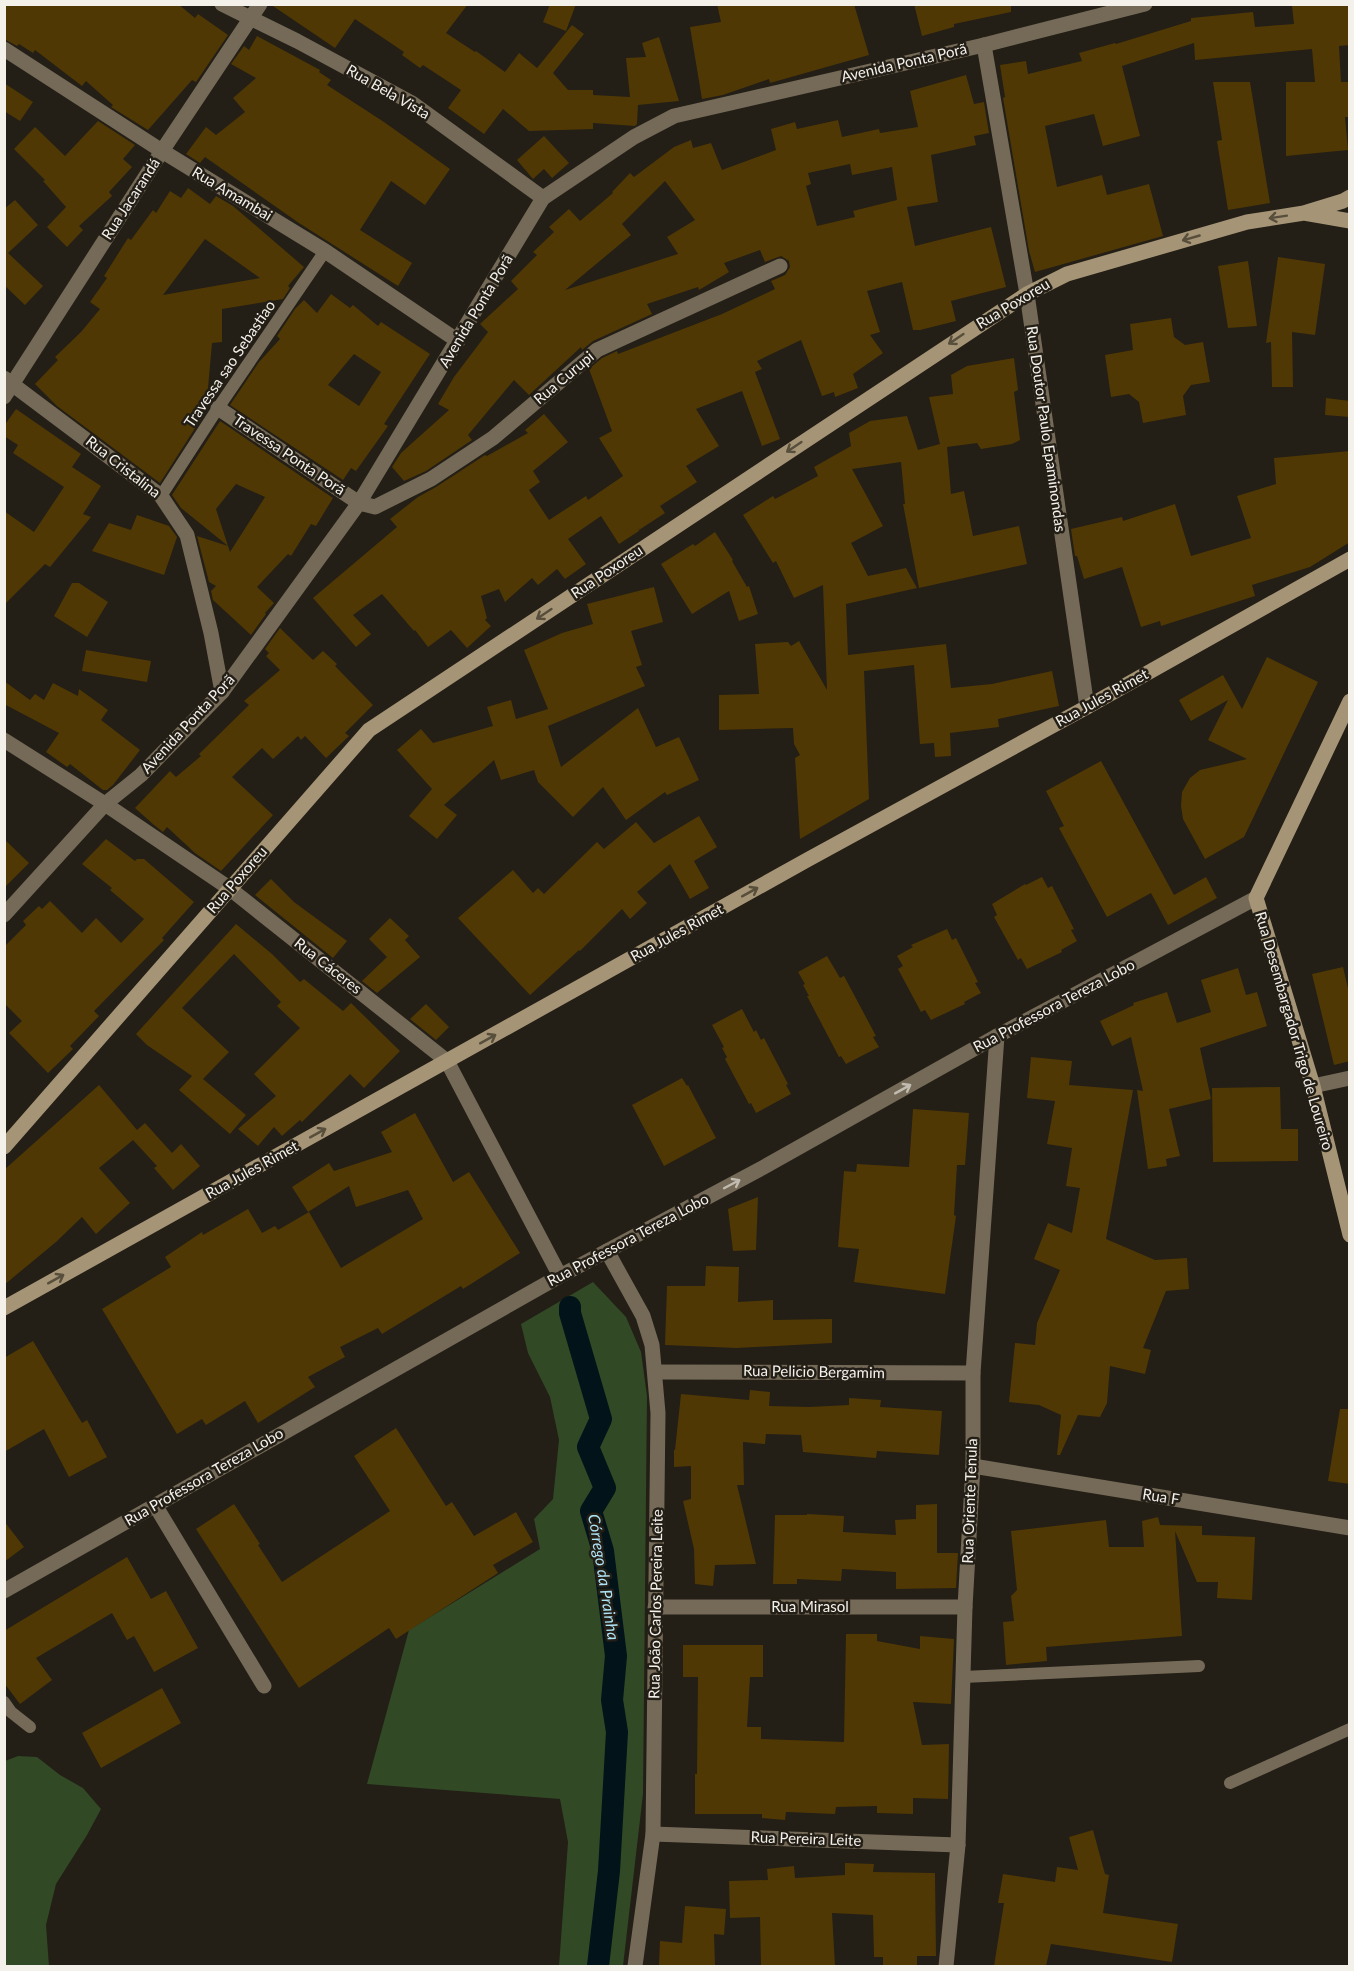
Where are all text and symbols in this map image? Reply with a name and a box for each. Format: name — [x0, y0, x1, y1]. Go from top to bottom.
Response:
street label: Avenida Ponta Porã — [839, 39, 968, 85]
street label: Rua Bela Vista — [343, 60, 434, 122]
street label: Rua Jacarandá — [97, 154, 163, 243]
street label: Rua Amambai — [189, 162, 276, 224]
one-way arrow — [1268, 212, 1288, 223]
one-way arrow — [1182, 233, 1201, 244]
street label: Avenida Ponta Porã — [434, 251, 516, 370]
street label: Rua Poxoreu — [972, 274, 1053, 332]
street label: Travessa sao Sebastiao — [180, 296, 278, 430]
street label: Rua Doutor Paulo Epaminondas — [1024, 325, 1070, 533]
one-way arrow — [948, 333, 965, 345]
street label: Rua Curupi — [530, 347, 597, 408]
street label: Travessa Ponta Porã — [230, 410, 349, 498]
street label: Rua Cristalina — [83, 431, 165, 501]
one-way arrow — [786, 441, 802, 453]
street label: Rua Poxoreu — [567, 541, 646, 602]
one-way arrow — [536, 608, 553, 620]
street label: Rua Jules Rimet — [1052, 664, 1151, 730]
street label: Avenida Ponta Porã — [137, 670, 238, 776]
street label: Rua Poxoreu — [202, 842, 270, 916]
one-way arrow — [741, 886, 758, 898]
street label: Rua Jules Rimet — [627, 899, 726, 965]
street label: Rua Desembargador Trigo de Loureiro — [1252, 909, 1338, 1152]
street label: Rua Cáceres — [291, 933, 366, 997]
street label: Rua Professora Tereza Lobo — [970, 955, 1137, 1055]
one-way arrow — [479, 1032, 496, 1044]
one-way arrow — [894, 1083, 911, 1095]
one-way arrow — [309, 1127, 326, 1139]
street label: Rua Jules Rimet — [202, 1136, 301, 1202]
one-way arrow — [723, 1178, 741, 1189]
street label: Rua Professora Tereza Lobo — [544, 1189, 711, 1289]
one-way arrow — [46, 1273, 64, 1284]
street label: Rua Pelicio Bergamim — [743, 1361, 885, 1381]
street label: Rua Professora Tereza Lobo — [121, 1423, 286, 1529]
street label: Rua Oriente Tenula — [958, 1438, 980, 1564]
street label: Rua F — [1141, 1484, 1181, 1508]
street label: Rua João Carlos Pereira Leite — [644, 1509, 666, 1699]
water label: Córrego da Prainha — [585, 1513, 624, 1641]
street label: Rua Mirasol — [771, 1597, 849, 1615]
street label: Rua Pereira Leite — [750, 1827, 862, 1849]

